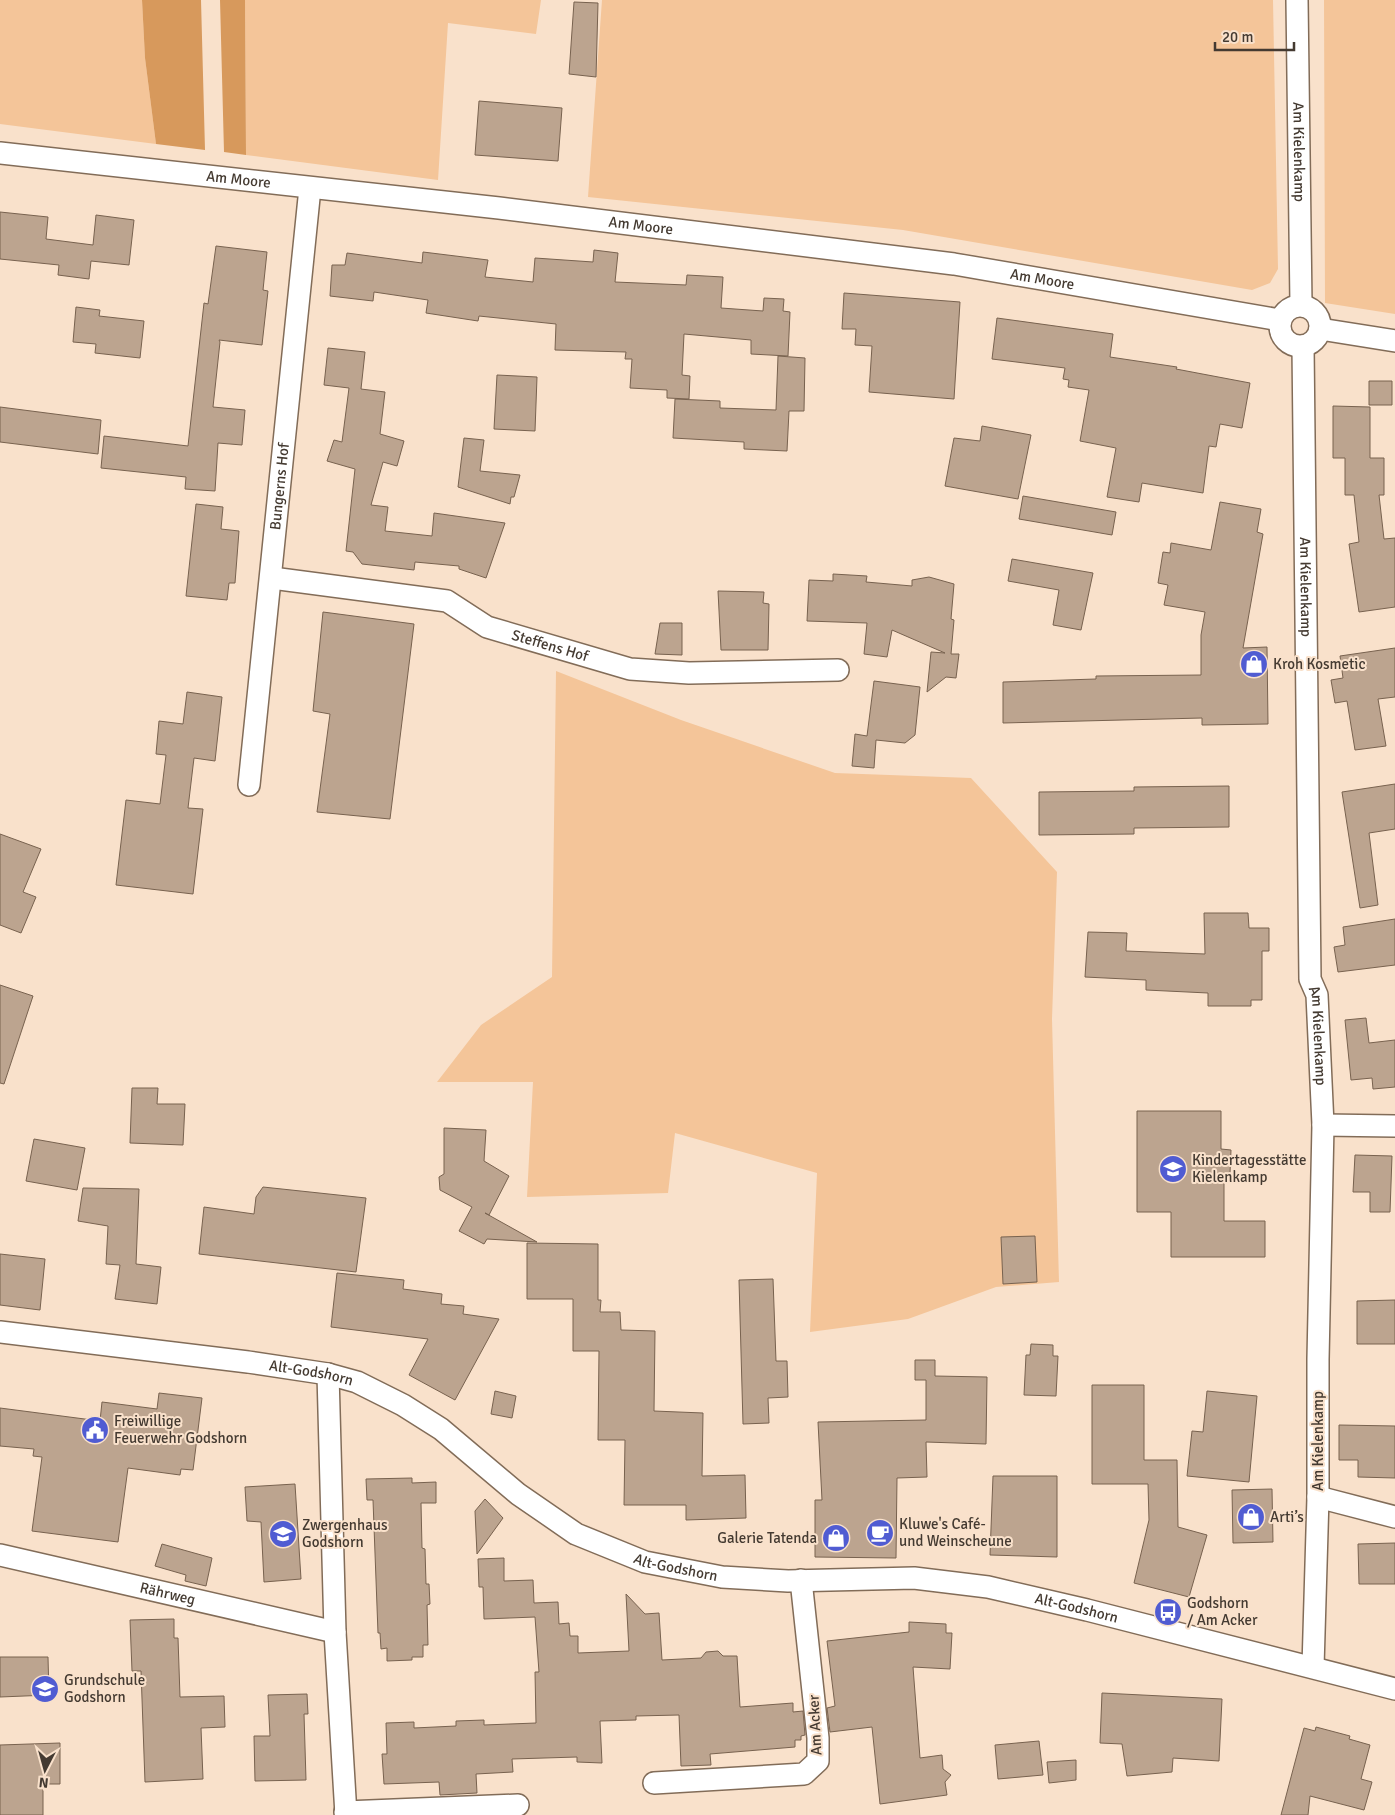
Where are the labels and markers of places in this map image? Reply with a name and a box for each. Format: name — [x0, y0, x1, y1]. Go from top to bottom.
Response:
shop icon: Kroh Kosmetic — [1239, 649, 1269, 679]
place label: Kroh Kosmetic — [1273, 655, 1365, 673]
place label: Kindertagesstätte Kielenkamp — [1192, 1151, 1306, 1186]
school or university icon: Kindertagesstätte Kielenkamp — [1158, 1154, 1188, 1184]
place label: Freiwillige Feuerwehr Godshorn — [114, 1412, 247, 1447]
public building icon: Freiwillige Feuerwehr Godshorn — [80, 1415, 110, 1445]
shop icon: Arti’s — [1236, 1502, 1266, 1532]
place label: Arti’s — [1270, 1508, 1304, 1526]
place label: Kluwe's Café- und Weinscheune — [899, 1515, 1012, 1550]
place label: Zwergenhaus Godshorn — [302, 1516, 388, 1551]
cafe icon: Kluwe's Café- und Weinscheune — [865, 1518, 895, 1548]
school or university icon: Zwergenhaus Godshorn — [268, 1519, 298, 1549]
shop icon: Galerie Tatenda — [821, 1523, 851, 1553]
place label: Galerie Tatenda — [717, 1529, 817, 1547]
place label: Godshorn / Am Acker — [1187, 1594, 1258, 1629]
bus stop icon: Godshorn / Am Acker — [1153, 1597, 1183, 1627]
place label: Grundschule Godshorn — [64, 1671, 145, 1706]
school or university icon: Grundschule Godshorn — [30, 1674, 60, 1704]

